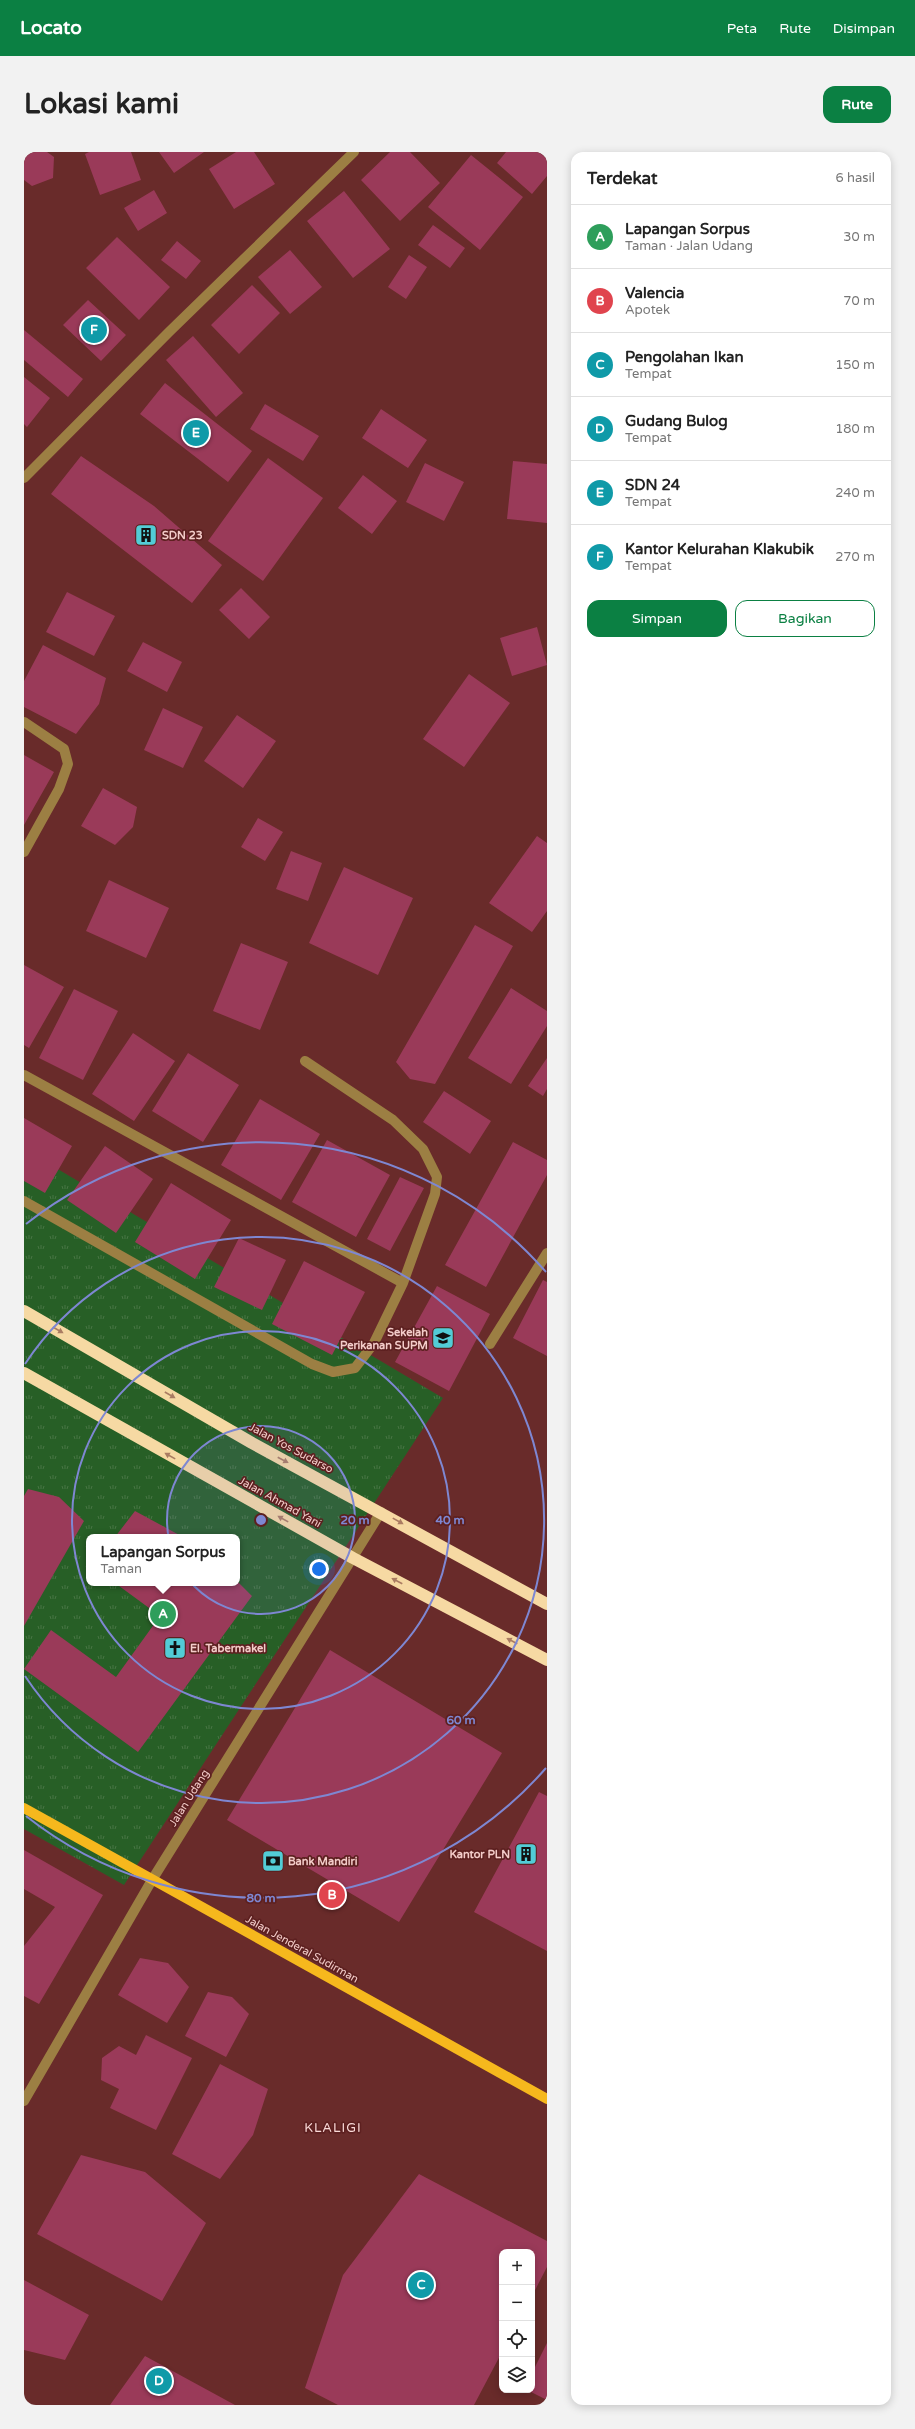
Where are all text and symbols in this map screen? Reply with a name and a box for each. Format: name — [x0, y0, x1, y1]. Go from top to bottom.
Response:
text: Locato — [20, 17, 82, 39]
text: Peta — [727, 20, 757, 37]
text: Rute — [779, 20, 811, 37]
text: Disimpan — [833, 20, 895, 37]
button: Rute — [823, 86, 891, 123]
text: Lokasi kami — [24, 87, 179, 121]
text: Terdekat — [587, 168, 657, 189]
text: 6 hasil — [836, 170, 875, 186]
text: Lapangan Sorpus — [625, 220, 750, 238]
text: A — [595, 229, 605, 245]
text: 30 m — [843, 229, 875, 245]
text: Taman · Jalan Udang — [625, 238, 753, 254]
text: Valencia — [625, 284, 685, 302]
text: B — [595, 293, 605, 309]
text: 70 m — [843, 293, 875, 309]
text: Apotek — [625, 302, 670, 318]
pin: F — [81, 315, 107, 345]
text: Pengolahan Ikan — [625, 348, 744, 366]
text: C — [595, 357, 605, 373]
text: 150 m — [835, 357, 875, 373]
text: Tempat — [625, 366, 672, 382]
text: Gudang Bulog — [625, 412, 728, 430]
pin: E — [183, 418, 209, 448]
text: D — [595, 421, 605, 437]
text: 180 m — [835, 421, 875, 437]
text: Tempat — [625, 430, 672, 446]
text: SDN 24 — [625, 476, 680, 494]
text: E — [596, 485, 604, 501]
text: 240 m — [835, 485, 875, 501]
text: Tempat — [625, 494, 672, 510]
building icon: SDN 23 — [133, 522, 159, 548]
place label: SDN 23 — [162, 529, 203, 542]
text: Kantor Kelurahan Klakubik — [625, 540, 814, 558]
text: F — [596, 549, 604, 565]
text: 270 m — [835, 549, 875, 565]
text: Tempat — [625, 558, 672, 574]
button: Simpan — [587, 600, 727, 637]
button: Bagikan — [735, 600, 875, 637]
school or university icon: Sekelah Perikanan SUPM — [430, 1325, 456, 1351]
place label: Sekelah Perikanan SUPM — [340, 1326, 428, 1352]
one-way arrow — [52, 1327, 64, 1334]
one-way arrow — [164, 1392, 176, 1399]
street label: Jalan Yos Sudarso — [247, 1420, 336, 1476]
one-way arrow — [164, 1452, 176, 1459]
one-way arrow — [278, 1456, 289, 1463]
street label: Jalan Ahmad Yani — [236, 1474, 324, 1530]
centre of rings — [254, 1513, 268, 1527]
text: 20 m — [340, 1513, 370, 1527]
text: 40 m — [435, 1513, 465, 1527]
one-way arrow — [277, 1516, 289, 1522]
one-way arrow — [392, 1518, 404, 1524]
popup — [86, 1534, 240, 1586]
text: Lapangan Sorpus — [101, 1543, 225, 1561]
your location — [309, 1559, 329, 1579]
text: Taman — [101, 1561, 142, 1577]
one-way arrow — [391, 1578, 403, 1584]
pin: A — [150, 1599, 176, 1629]
church icon: El. Tabermakel — [162, 1635, 188, 1661]
one-way arrow — [507, 1638, 518, 1645]
place label: El. Tabermakel — [190, 1642, 266, 1655]
text: 60 m — [446, 1713, 476, 1727]
street label: Jalan Udang — [166, 1767, 212, 1829]
building icon: Kantor PLN — [513, 1841, 539, 1867]
bank icon: Bank Mandiri — [260, 1848, 286, 1874]
place label: Kantor PLN — [449, 1848, 510, 1861]
place label: Bank Mandiri — [288, 1855, 358, 1868]
pin: B — [319, 1880, 345, 1910]
text: 80 m — [246, 1891, 276, 1905]
street label: Jalan Jenderal Sudirman — [243, 1912, 361, 1986]
district label: KLALIGI — [304, 2120, 362, 2136]
map controls — [499, 2249, 535, 2393]
button: + — [499, 2249, 535, 2285]
pin: C — [408, 2270, 434, 2300]
button: − — [499, 2285, 535, 2321]
button: locate — [499, 2321, 535, 2357]
button: layers — [499, 2357, 535, 2393]
pin: D — [146, 2366, 172, 2396]

